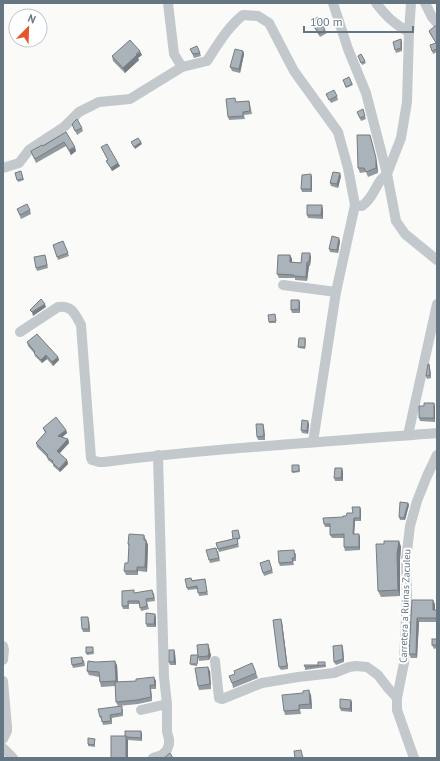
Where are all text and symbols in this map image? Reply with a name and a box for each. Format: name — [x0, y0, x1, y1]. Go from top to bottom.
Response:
north arrow — [8, 8, 48, 48]
scale bar — [304, 8, 413, 34]
text: N — [26, 11, 38, 27]
text: 100 m — [310, 14, 343, 29]
street label: Carretera a Ruinas Zaculeu — [397, 549, 413, 663]

